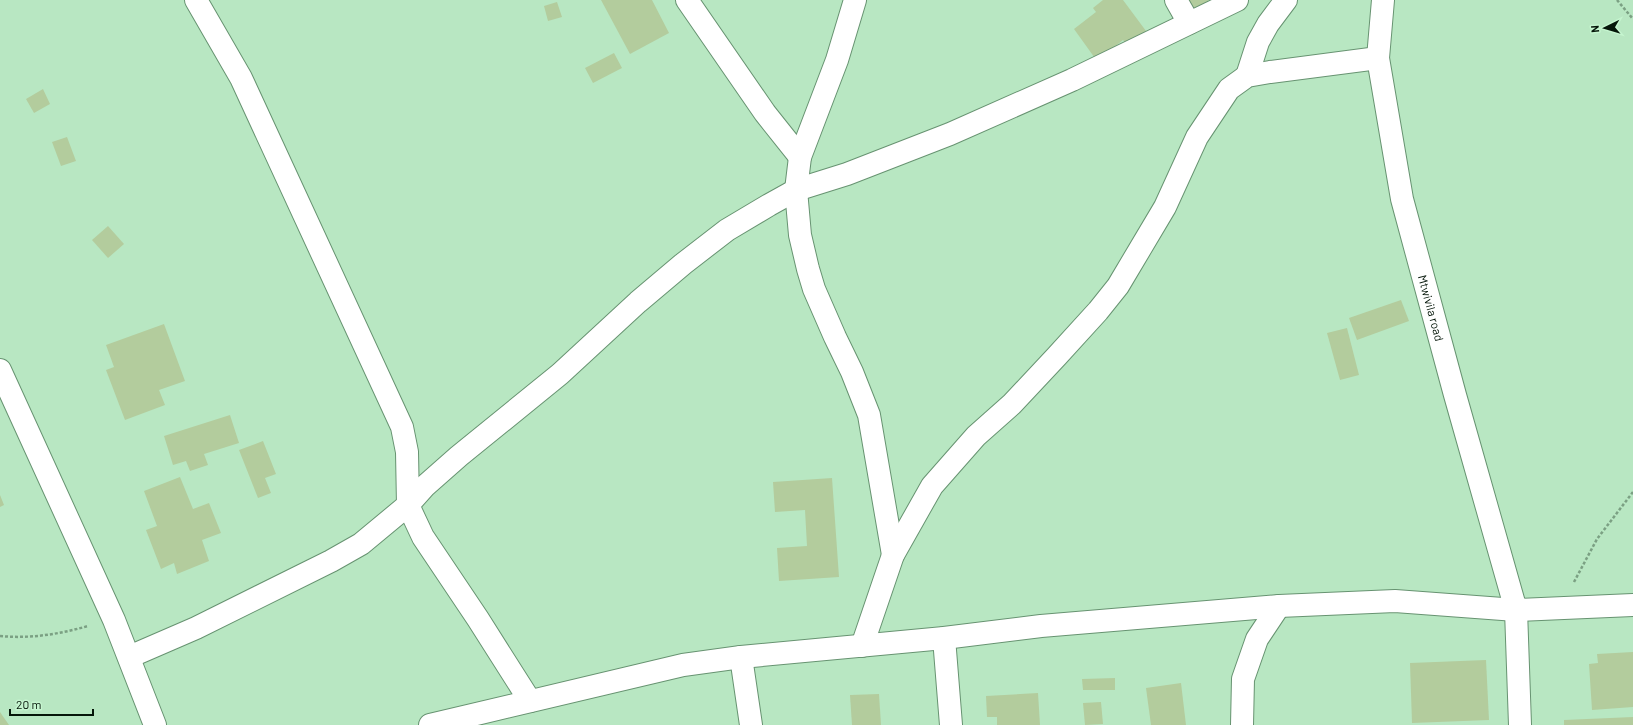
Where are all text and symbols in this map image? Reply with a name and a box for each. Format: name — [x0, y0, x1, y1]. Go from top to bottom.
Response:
north arrow — [1585, 8, 1625, 48]
text: N — [1588, 25, 1601, 33]
street label: Mtwivila road — [1416, 273, 1447, 343]
scale bar — [10, 691, 93, 717]
text: 20 m — [16, 697, 42, 711]

